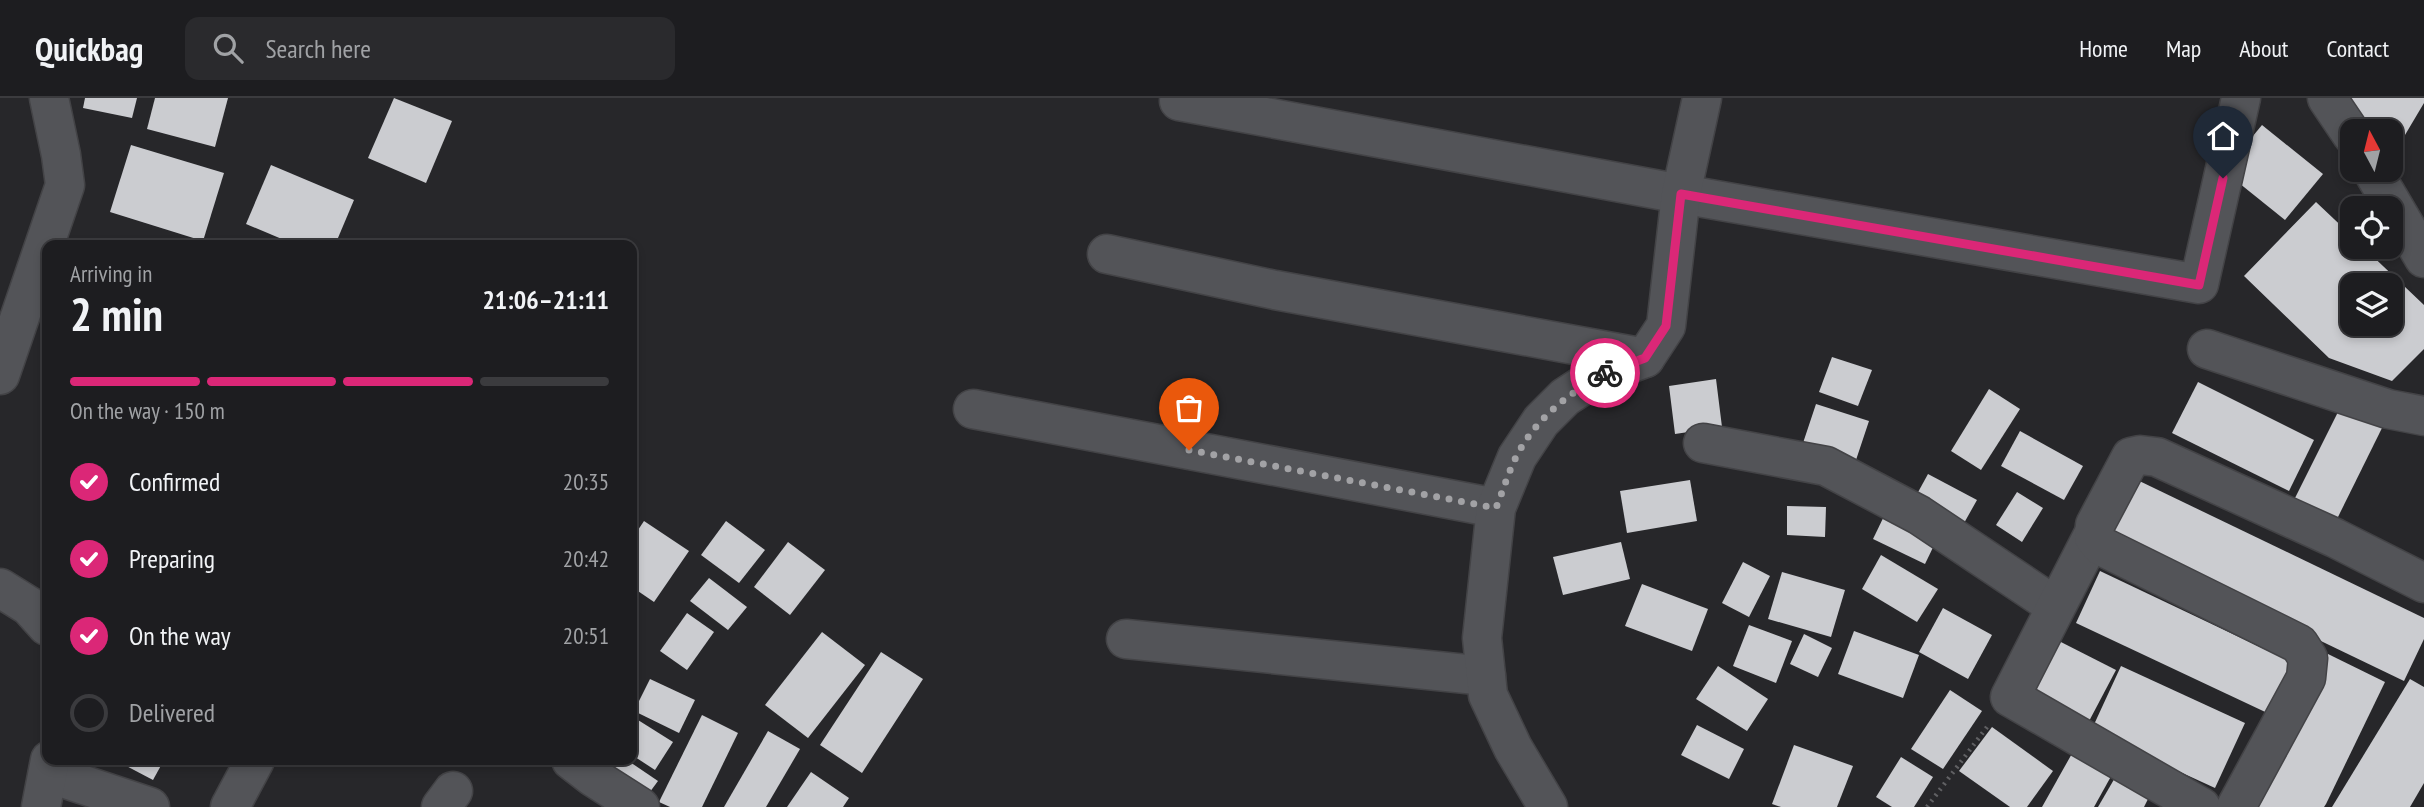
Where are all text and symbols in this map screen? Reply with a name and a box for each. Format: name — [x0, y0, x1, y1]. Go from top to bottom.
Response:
search box — [185, 17, 675, 80]
text: Quickbag — [35, 27, 143, 70]
icon: search — [209, 29, 247, 67]
text: Search here — [265, 32, 371, 65]
text: Home — [2079, 33, 2128, 64]
text: Map — [2166, 33, 2201, 64]
text: About — [2239, 33, 2288, 64]
text: Contact — [2326, 33, 2389, 64]
pin — [2193, 106, 2253, 178]
icon: home — [2204, 117, 2242, 155]
north arrow — [2340, 119, 2403, 182]
map controls — [2340, 119, 2403, 336]
button: locate — [2340, 196, 2403, 259]
text: Arriving in — [70, 259, 152, 288]
button: layers — [2340, 273, 2403, 336]
text: 21:06–21:11 — [482, 283, 609, 316]
text: 2 min — [70, 284, 163, 344]
courier — [1570, 338, 1640, 408]
icon: bike — [1586, 354, 1624, 392]
pin — [1159, 378, 1219, 450]
icon: bag — [1170, 389, 1208, 427]
text: On the way · 150 m — [70, 396, 225, 425]
icon: check — [70, 463, 108, 501]
text: Confirmed — [129, 465, 220, 498]
text: 20:35 — [563, 467, 609, 496]
icon: check — [70, 540, 108, 578]
text: Preparing — [129, 542, 215, 575]
text: 20:42 — [563, 544, 609, 573]
icon: check — [70, 617, 108, 655]
text: On the way — [129, 619, 231, 652]
text: 20:51 — [563, 621, 609, 650]
text: Delivered — [129, 696, 215, 729]

